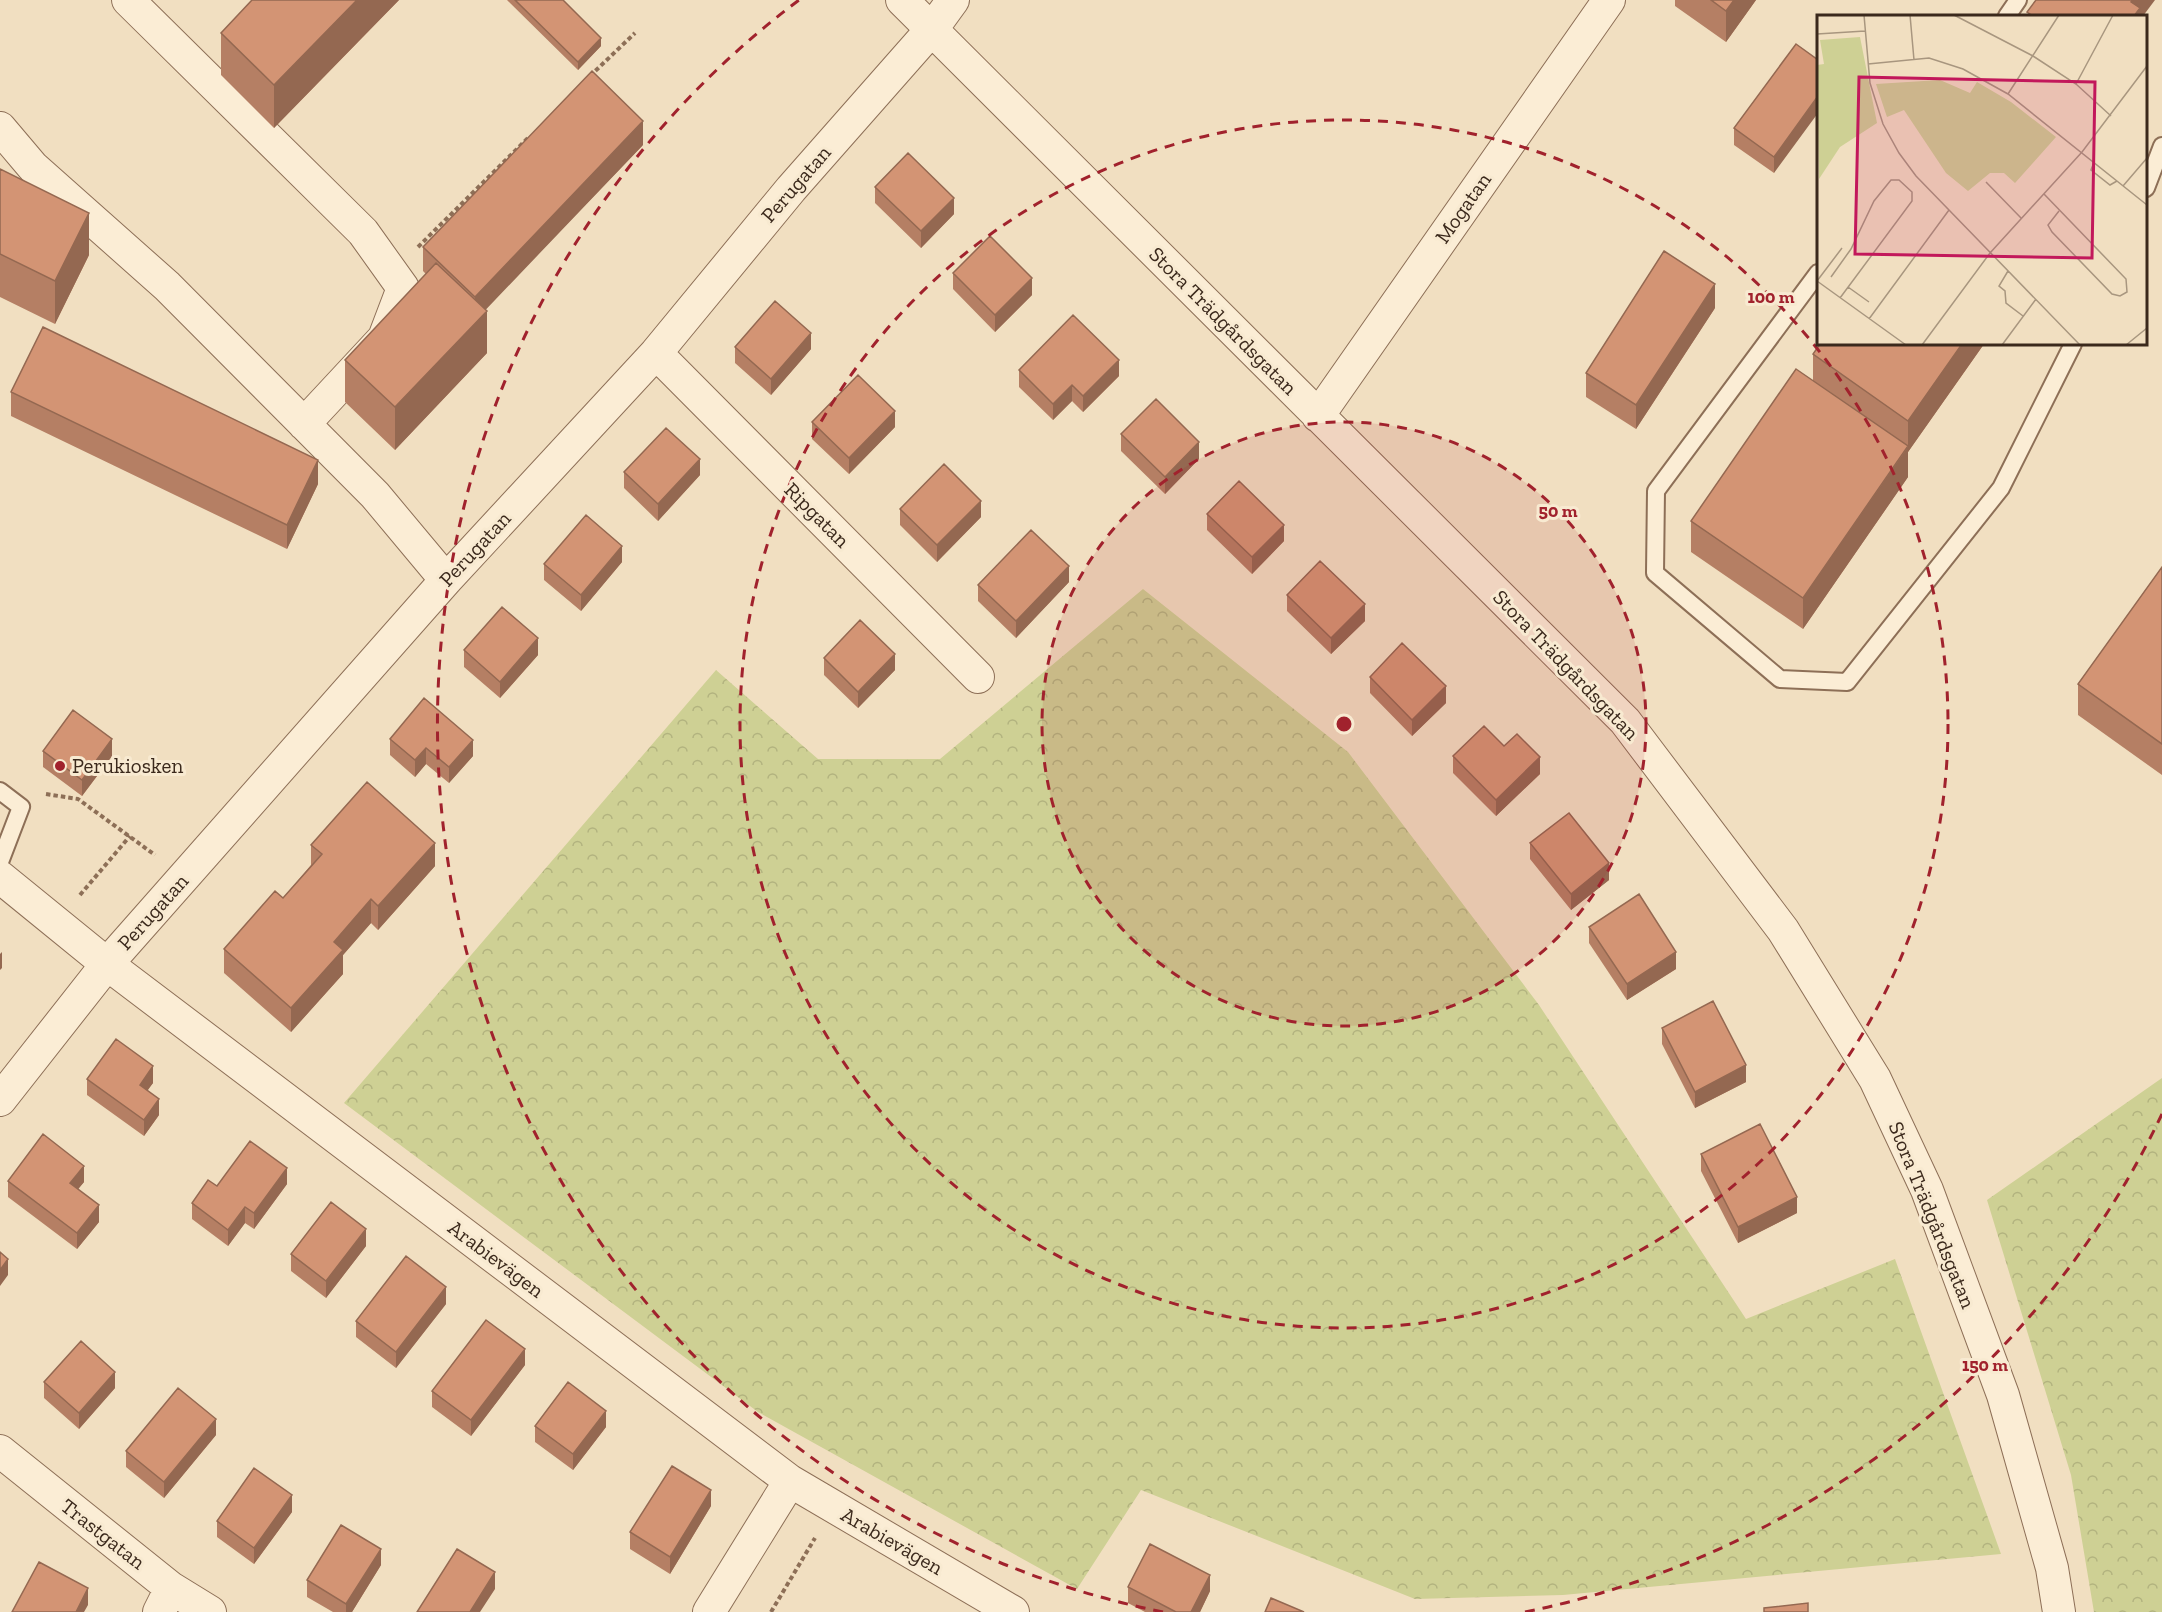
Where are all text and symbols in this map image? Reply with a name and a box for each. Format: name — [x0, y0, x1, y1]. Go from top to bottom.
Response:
inset map — [1817, 15, 2147, 345]
street label: Perugatan — [755, 140, 836, 227]
street label: Mogatan — [1429, 168, 1496, 248]
street label: Stora Trädgårdsgatan — [1144, 241, 1303, 400]
text: 100 m — [1747, 286, 1795, 308]
street label: Ripgatan — [780, 477, 855, 552]
text: 50 m — [1539, 500, 1578, 522]
street label: Perugatan — [434, 506, 516, 591]
street label: Stora Trädgårdsgatan — [1488, 584, 1645, 745]
centre of rings — [1334, 714, 1354, 734]
place label: Perukiosken — [72, 753, 183, 778]
marker: Perukiosken — [53, 759, 67, 773]
street label: Perugatan — [112, 868, 193, 955]
street label: Stora Trädgårdsgatan — [1884, 1118, 1981, 1312]
street label: Arabievägen — [443, 1214, 549, 1303]
text: 150 m — [1962, 1354, 2008, 1376]
street label: Trastgatan — [56, 1493, 151, 1574]
street label: Arabievägen — [837, 1501, 948, 1580]

